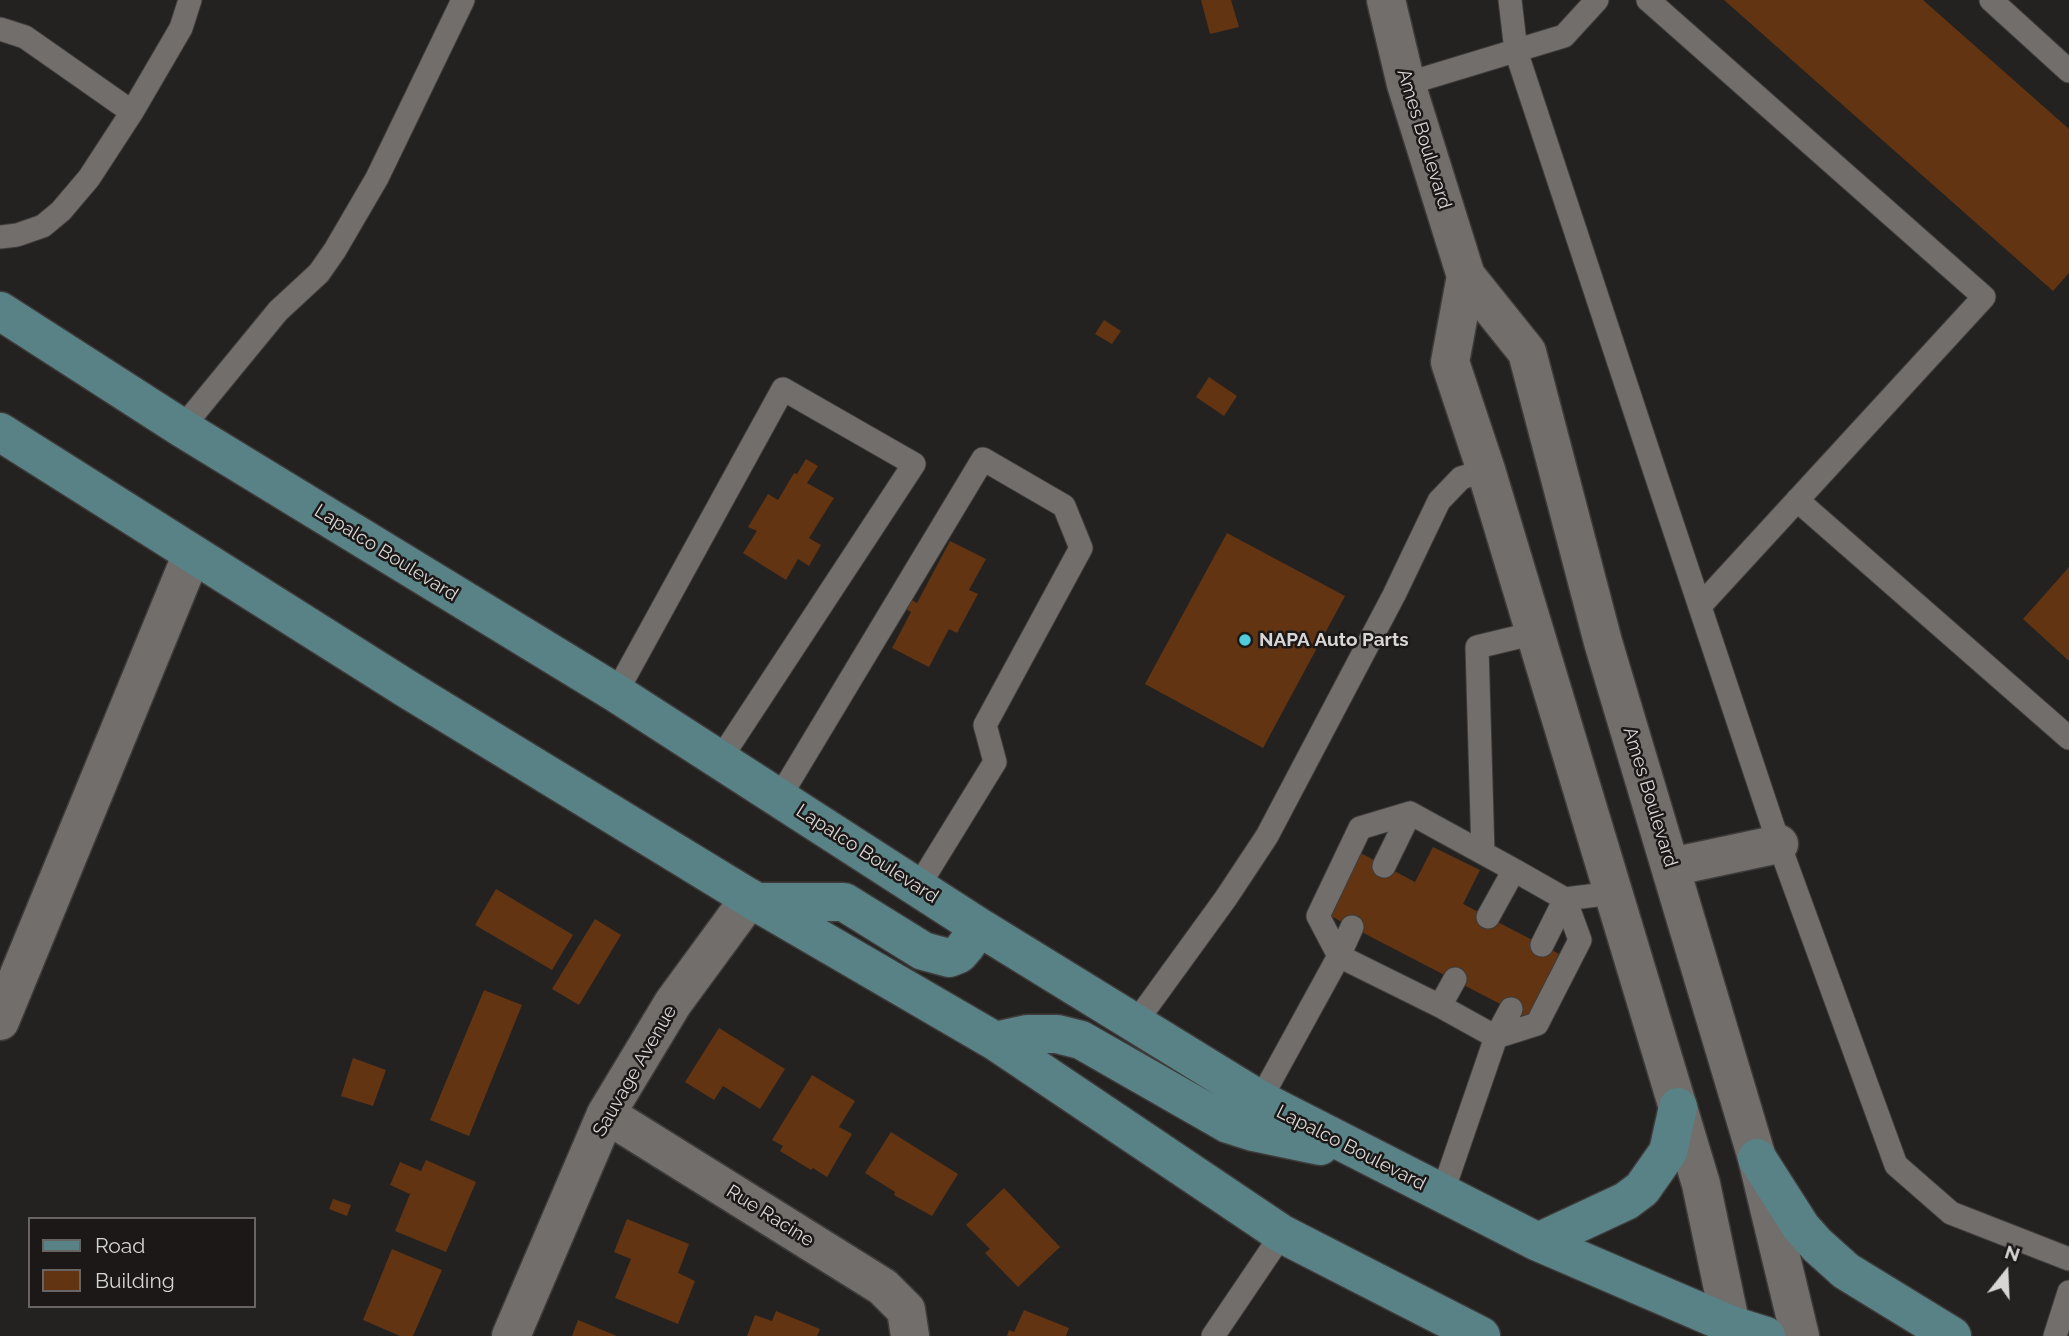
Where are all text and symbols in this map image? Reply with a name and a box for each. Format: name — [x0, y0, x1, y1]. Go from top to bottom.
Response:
street label: Ames Boulevard — [1392, 66, 1456, 212]
street label: Lapalco Boulevard — [310, 500, 462, 606]
place label: NAPA Auto Parts — [1259, 629, 1409, 651]
marker: NAPA Auto Parts — [1237, 632, 1253, 648]
street label: Ames Boulevard — [1618, 724, 1682, 870]
street label: Lapalco Boulevard — [792, 800, 942, 908]
street label: Sauvage Avenue — [588, 1001, 682, 1141]
street label: Lapalco Boulevard — [1272, 1100, 1430, 1196]
street label: Rue Racine — [722, 1180, 818, 1252]
legend — [28, 1217, 256, 1308]
text: Road — [95, 1233, 145, 1258]
north arrow — [1971, 1238, 2041, 1308]
text: N — [2002, 1240, 2023, 1266]
text: Building — [95, 1268, 175, 1293]

